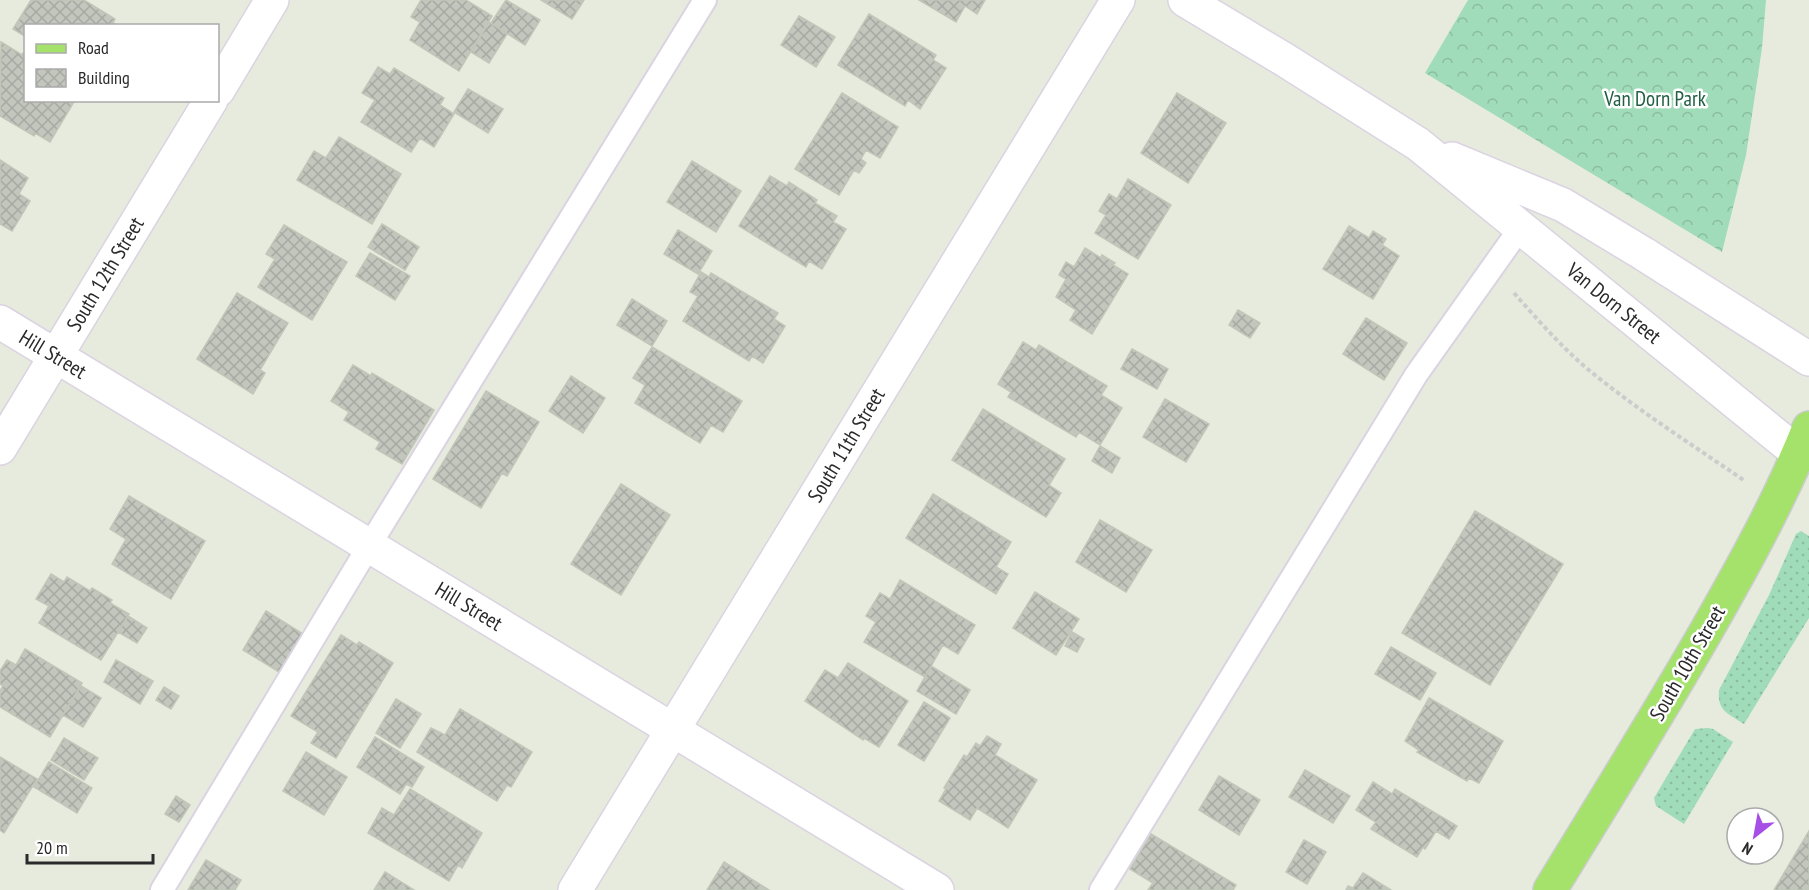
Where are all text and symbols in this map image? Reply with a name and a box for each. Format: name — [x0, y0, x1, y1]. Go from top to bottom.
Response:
legend — [24, 24, 219, 102]
text: Road — [78, 36, 109, 59]
text: Building — [78, 66, 130, 89]
park label: Van Dorn Park — [1603, 85, 1706, 112]
street label: South 12th Street — [60, 212, 150, 336]
street label: Van Dorn Street — [1560, 256, 1667, 349]
street label: Hill Street — [15, 323, 92, 385]
street label: South 11th Street — [801, 383, 891, 507]
street label: Hill Street — [431, 575, 508, 637]
street label: South 10th Street — [1643, 600, 1731, 725]
north arrow — [1725, 806, 1785, 866]
scale bar — [27, 827, 153, 865]
text: 20 m — [36, 836, 68, 859]
text: N — [1738, 838, 1756, 860]

